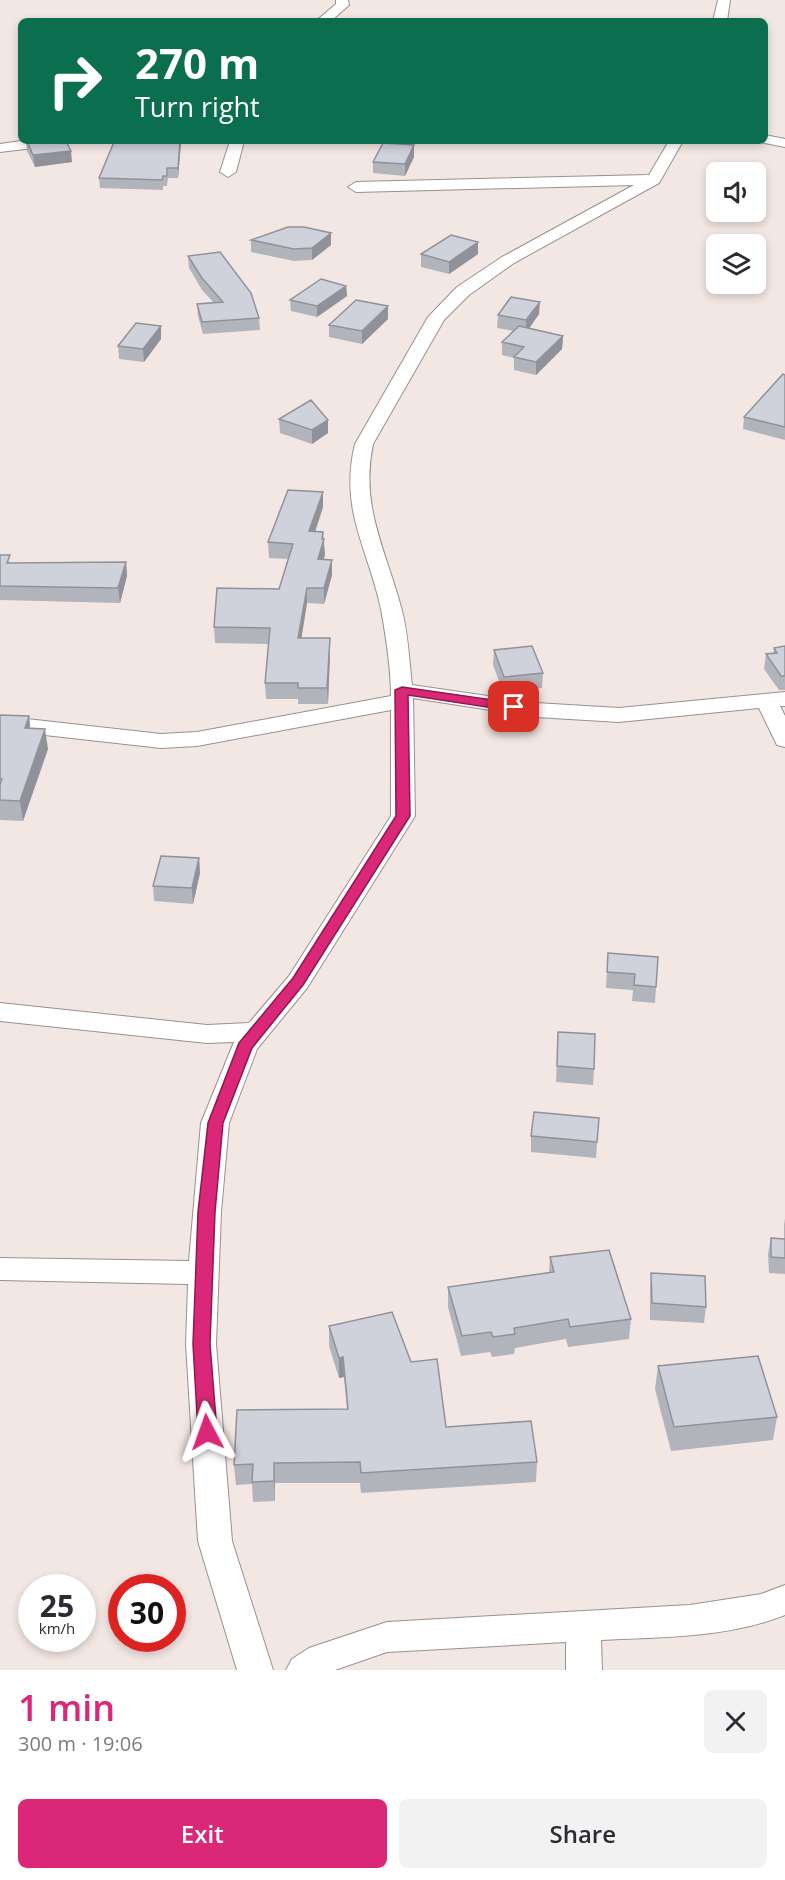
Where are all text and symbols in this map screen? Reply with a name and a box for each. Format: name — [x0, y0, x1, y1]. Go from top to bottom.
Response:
text: 270 m — [135, 34, 259, 91]
icon: right — [36, 42, 114, 120]
text: Turn right — [135, 88, 260, 125]
map controls — [706, 162, 766, 294]
button: sound — [706, 162, 766, 222]
button: layers — [706, 234, 766, 294]
pin — [488, 681, 539, 732]
icon: arrive — [497, 690, 530, 723]
position arrow — [175, 1400, 239, 1464]
speed limit sign: 30 — [108, 1574, 186, 1652]
text: 25 — [40, 1585, 74, 1626]
text: km/h — [39, 1618, 75, 1638]
text: 1 min — [18, 1683, 115, 1732]
button: close — [704, 1690, 767, 1753]
text: 300 m · 19:06 — [18, 1730, 143, 1757]
button: Exit — [18, 1799, 387, 1868]
button: Share — [399, 1799, 767, 1868]

